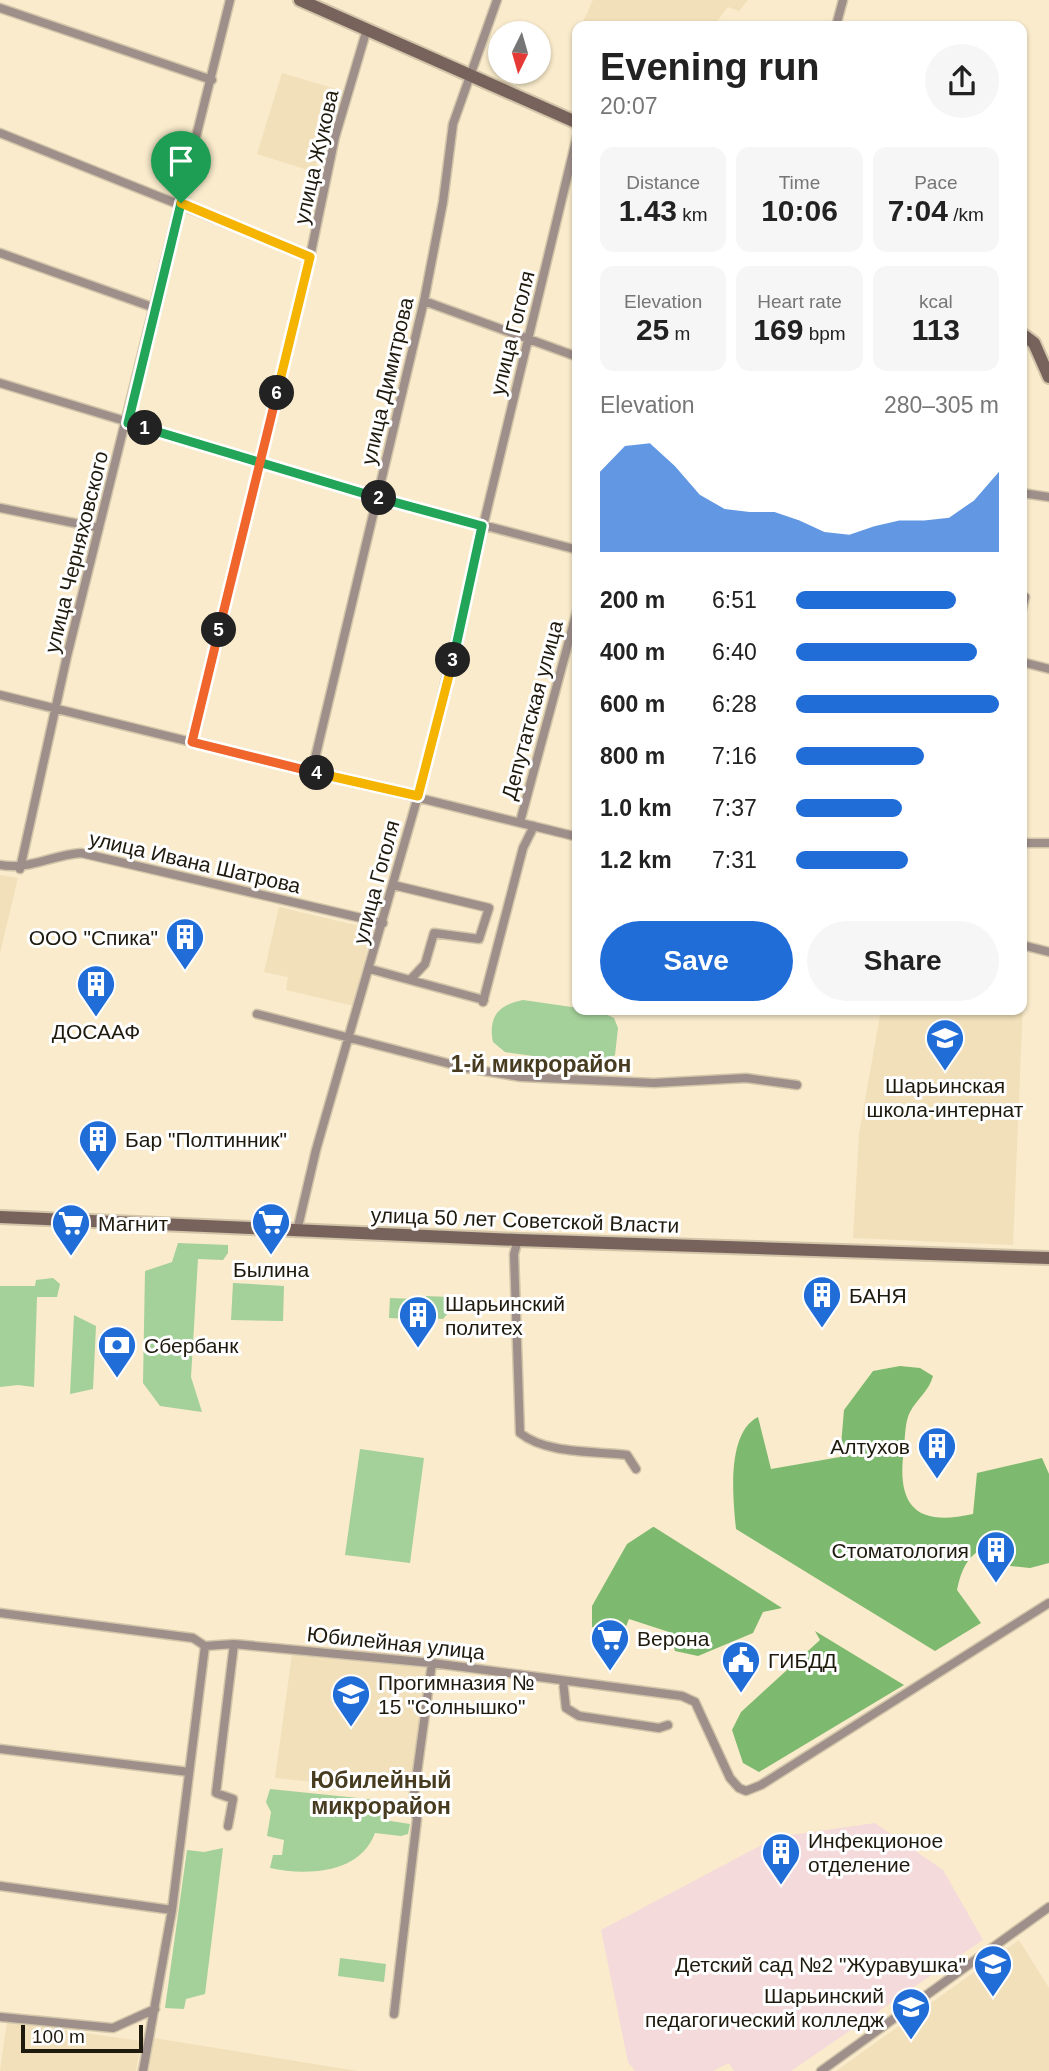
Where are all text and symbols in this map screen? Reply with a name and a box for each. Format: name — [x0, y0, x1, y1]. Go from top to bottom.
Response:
north arrow — [488, 21, 551, 84]
map controls — [488, 21, 551, 84]
button: share — [925, 44, 999, 118]
text: Evening run — [600, 46, 820, 88]
street label: улица Жукова — [289, 87, 343, 226]
text: 20:07 — [600, 93, 658, 119]
pin — [151, 131, 211, 203]
icon: arrive — [162, 142, 200, 180]
text: Distance — [626, 172, 700, 193]
text: Time — [779, 172, 820, 193]
text: Pace — [914, 172, 957, 193]
text: 1.43 — [619, 194, 677, 227]
text: 10:06 — [761, 194, 838, 227]
text: 7:04 — [888, 194, 948, 227]
text: km — [677, 204, 708, 225]
text: /km — [948, 204, 984, 225]
street label: улица Гоголя — [485, 268, 539, 398]
text: Elevation — [624, 291, 702, 312]
text: Heart rate — [757, 291, 842, 312]
text: kcal — [919, 291, 953, 312]
street label: улица Димитрова — [357, 295, 418, 467]
text: 25 — [636, 313, 669, 346]
text: 169 — [753, 313, 803, 346]
text: 113 — [912, 313, 960, 346]
text: m — [669, 323, 690, 344]
text: bpm — [803, 323, 846, 344]
pin: 6 — [260, 376, 294, 410]
text: 6 — [271, 382, 282, 403]
text: Elevation — [600, 392, 695, 418]
text: 280–305 m — [884, 392, 999, 418]
pin: 1 — [128, 410, 162, 446]
text: 1 — [139, 417, 150, 438]
street label: улица Черняховского — [40, 449, 112, 655]
pin: 2 — [362, 480, 396, 516]
text: 2 — [373, 487, 384, 508]
text: 200 m — [600, 587, 665, 613]
text: 6:51 — [712, 587, 757, 613]
pin: 5 — [202, 612, 236, 648]
street label: Депутатская улица — [497, 618, 567, 802]
text: 5 — [213, 619, 224, 640]
text: 400 m — [600, 639, 665, 665]
text: 6:40 — [712, 639, 757, 665]
pin: 3 — [435, 642, 470, 678]
text: 3 — [447, 649, 458, 670]
text: 600 m — [600, 691, 665, 717]
text: 6:28 — [712, 691, 757, 717]
text: 800 m — [600, 743, 665, 769]
text: 7:16 — [712, 743, 757, 769]
pin: 4 — [300, 756, 334, 790]
text: 4 — [311, 762, 322, 783]
text: 1.0 km — [600, 795, 672, 821]
text: 7:37 — [712, 795, 757, 821]
street label: улица Гоголя — [348, 818, 404, 946]
street label: улица Ивана Шатрова — [87, 826, 303, 898]
text: 1.2 km — [600, 847, 672, 873]
text: 7:31 — [712, 847, 757, 873]
building icon: ООО "Спика" — [164, 916, 206, 971]
button: Save — [600, 921, 793, 1001]
button: Share — [807, 921, 999, 1001]
place label: ООО "Спика" — [29, 926, 158, 949]
building icon: ДОСААФ — [75, 963, 117, 1018]
school or university icon: Шарьинская школа-интернат — [924, 1017, 966, 1072]
place label: ДОСААФ — [52, 1020, 140, 1043]
district label: 1-й микрорайон — [451, 1051, 631, 1077]
place label: Шарьинская школа-интернат — [867, 1074, 1024, 1121]
building icon: Бар "Полтинник" — [77, 1118, 119, 1173]
place label: Бар "Полтинник" — [125, 1128, 287, 1151]
supermarket icon: Былина — [250, 1201, 292, 1256]
supermarket icon: Магнит — [50, 1202, 92, 1257]
street label: улица 50 лет Советской Власти — [370, 1203, 680, 1237]
place label: Магнит — [98, 1212, 168, 1235]
place label: Былина — [233, 1258, 309, 1281]
building icon: БАНЯ — [801, 1274, 843, 1329]
place label: БАНЯ — [849, 1284, 907, 1307]
place label: Шарьинский политех — [445, 1292, 565, 1339]
building icon: Шарьинский политех — [397, 1294, 439, 1349]
bank icon: Сбербанк — [96, 1324, 138, 1379]
place label: Сбербанк — [144, 1334, 239, 1357]
building icon: Алтухов — [916, 1425, 958, 1480]
place label: Алтухов — [830, 1435, 910, 1458]
building icon: Стоматология — [975, 1529, 1017, 1584]
place label: Стоматология — [832, 1539, 969, 1562]
supermarket icon: Верона — [589, 1617, 631, 1672]
street label: Юбилейная улица — [306, 1622, 486, 1664]
place label: Верона — [637, 1627, 710, 1650]
public building icon: ГИБДД — [720, 1639, 762, 1694]
place label: ГИБДД — [768, 1649, 837, 1672]
place label: Прогимназия № 15 "Солнышко" — [378, 1671, 534, 1718]
school or university icon: Прогимназия № 15 "Солнышко" — [330, 1673, 372, 1728]
district label: Юбилейный микрорайон — [311, 1767, 451, 1819]
place label: Инфекционое отделение — [808, 1829, 943, 1876]
building icon: Инфекционое отделение — [760, 1831, 802, 1886]
school or university icon: Детский сад №2 "Журавушка" — [972, 1943, 1014, 1998]
place label: Детский сад №2 "Журавушка" — [675, 1953, 966, 1976]
place label: Шарьинский педагогический колледж — [645, 1984, 884, 2031]
school or university icon: Шарьинский педагогический колледж — [890, 1986, 932, 2041]
scale bar — [21, 2022, 144, 2054]
text: 100 m — [32, 2026, 85, 2047]

